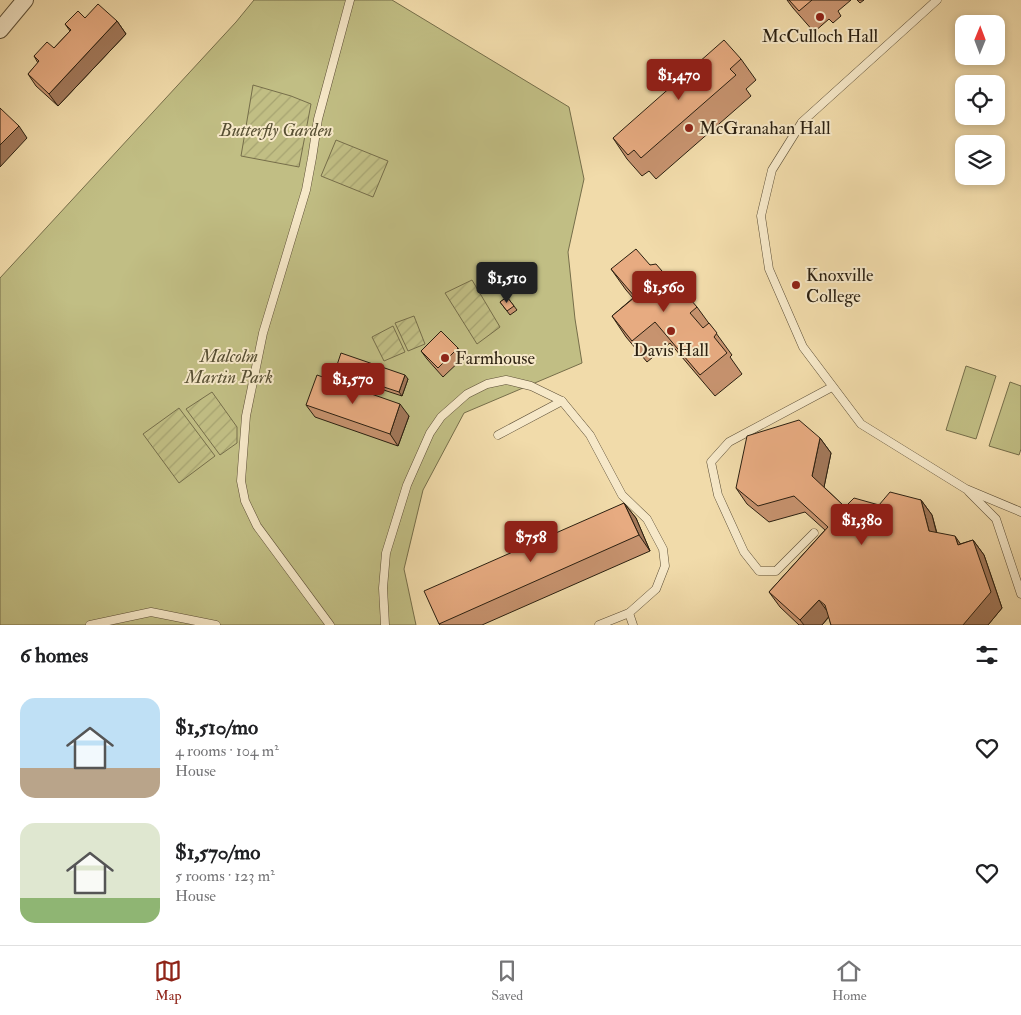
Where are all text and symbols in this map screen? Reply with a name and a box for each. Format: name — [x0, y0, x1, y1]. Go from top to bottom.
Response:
marker: McCulloch Hall — [814, 11, 826, 23]
north arrow — [955, 15, 1005, 65]
map controls — [955, 15, 1005, 185]
place label: McCulloch Hall — [762, 25, 879, 48]
pin: $1,470 — [638, 58, 720, 101]
text: $1,470 — [658, 65, 700, 85]
button: locate — [955, 75, 1005, 125]
place label: McGranahan Hall — [699, 117, 831, 140]
park label: Butterfly Garden — [219, 119, 332, 142]
marker: McGranahan Hall — [683, 122, 695, 134]
button: layers — [955, 135, 1005, 185]
pin: $1,510 — [466, 262, 548, 304]
place label: Knoxville College — [806, 264, 874, 308]
text: $1,510 — [487, 268, 527, 288]
pin: $1,560 — [623, 270, 705, 313]
text: $1,560 — [643, 277, 685, 297]
marker: Knoxville College — [790, 279, 802, 291]
marker: Davis Hall — [665, 325, 677, 337]
place label: Davis Hall — [633, 339, 709, 362]
park label: Malcolm Martin Park — [184, 345, 273, 389]
place label: Farmhouse — [455, 347, 535, 370]
marker: Farmhouse — [439, 352, 451, 364]
pin: $1,570 — [312, 362, 394, 405]
text: $1,570 — [333, 369, 373, 389]
pin: $1,380 — [821, 504, 903, 546]
text: $1,380 — [842, 510, 882, 530]
pin: $758 — [501, 520, 561, 563]
text: $758 — [516, 527, 546, 547]
icon: filters — [973, 641, 1001, 669]
text: 6 homes — [20, 642, 88, 669]
text: $1,510/mo — [175, 714, 258, 741]
icon: home — [60, 718, 120, 778]
icon: heart — [973, 734, 1001, 762]
text: 4 rooms · 104 m² — [175, 741, 279, 761]
text: House — [175, 761, 216, 781]
text: $1,570/mo — [175, 839, 260, 866]
icon: home — [60, 843, 120, 903]
icon: heart — [973, 859, 1001, 887]
text: 5 rooms · 123 m² — [175, 866, 275, 886]
text: House — [175, 886, 216, 906]
tab: Map — [154, 957, 182, 1004]
tab: Saved — [491, 957, 523, 1004]
tab: Home — [832, 957, 867, 1004]

